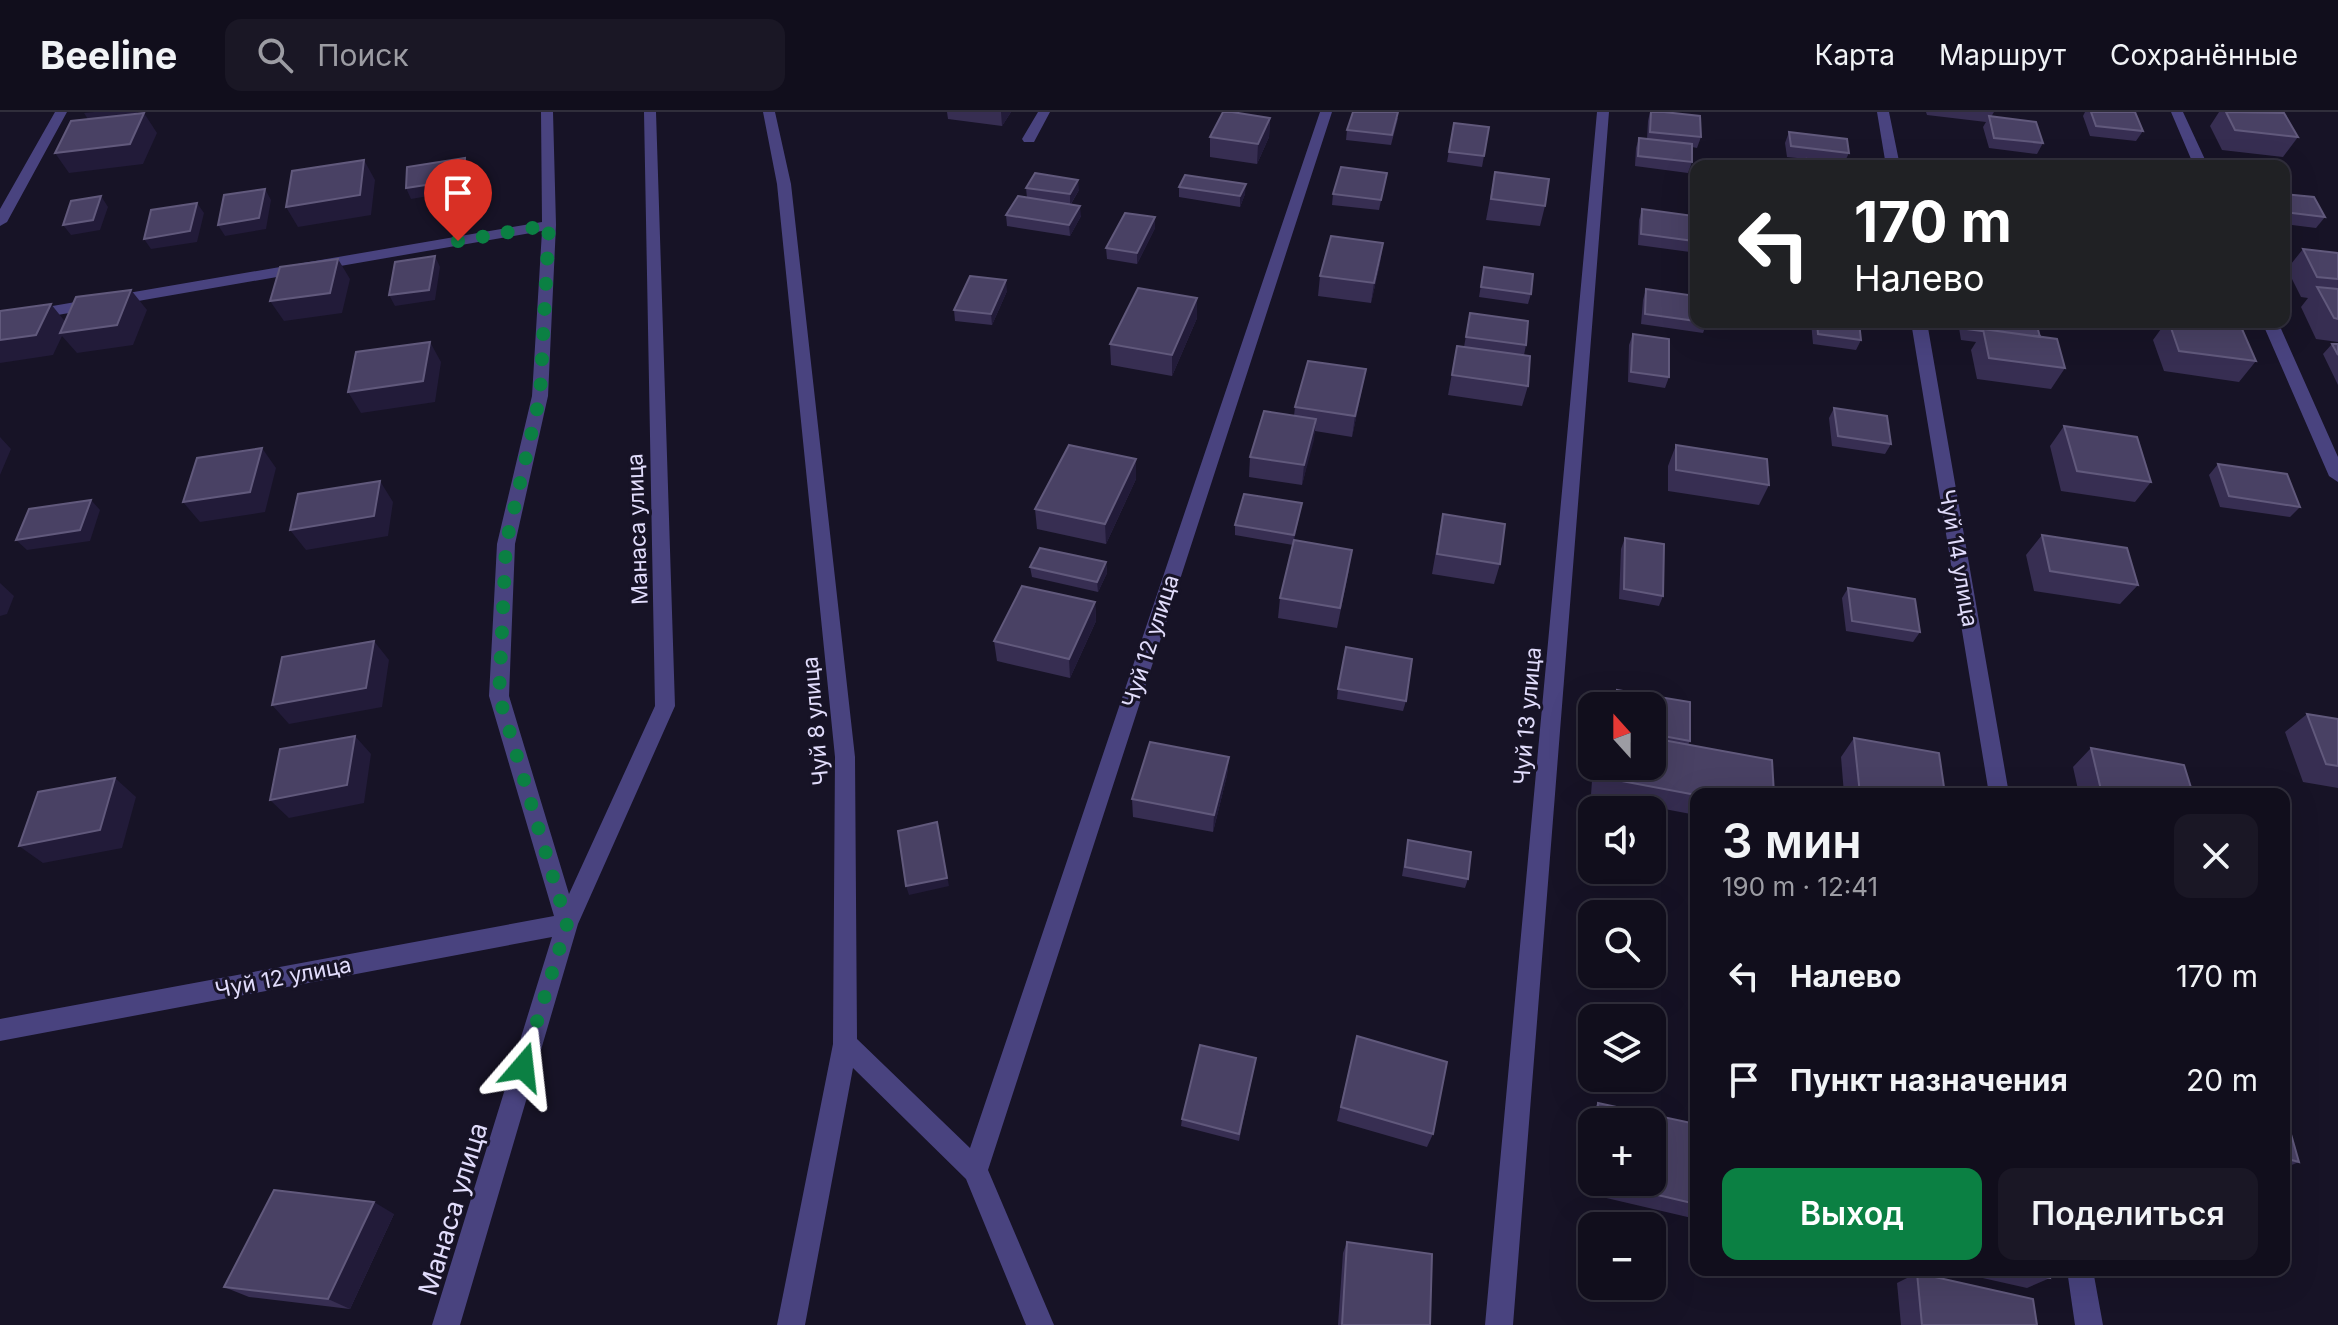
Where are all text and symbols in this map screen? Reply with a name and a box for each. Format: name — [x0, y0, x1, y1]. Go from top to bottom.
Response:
search box — [225, 19, 785, 91]
text: Beeline — [40, 32, 177, 78]
icon: search — [253, 33, 297, 77]
text: Поиск — [317, 37, 409, 73]
text: Карта — [1815, 38, 1895, 72]
text: Маршрут — [1939, 38, 2066, 72]
text: Сохранённые — [2110, 38, 2298, 72]
pin — [424, 159, 492, 241]
icon: arrive — [436, 171, 480, 215]
text: 170 m — [1854, 188, 2012, 256]
icon: left — [1722, 192, 1826, 296]
text: Налево — [1854, 256, 1985, 300]
street label: Манаса улица — [621, 453, 653, 605]
street label: Чуй 14 улица — [1934, 487, 1984, 629]
street label: Чуй 12 улица — [1116, 571, 1184, 711]
street label: Чуй 13 улица — [1508, 646, 1546, 786]
street label: Чуй 8 улица — [796, 655, 834, 787]
north arrow — [1578, 692, 1666, 780]
map controls — [1578, 692, 1666, 1300]
button: sound — [1578, 796, 1666, 884]
text: 3 мин — [1722, 811, 1862, 870]
button: close — [2174, 814, 2258, 898]
text: 190 m · 12:41 — [1722, 871, 1878, 902]
button: search — [1578, 900, 1666, 988]
street label: Чуй 12 улица — [213, 951, 353, 1003]
icon: left — [1722, 954, 1766, 998]
text: Налево — [1790, 958, 1902, 994]
text: 170 m — [2176, 958, 2258, 994]
button: layers — [1578, 1004, 1666, 1092]
position arrow — [481, 1025, 565, 1109]
icon: arrive — [1722, 1058, 1766, 1102]
text: Пункт назначения — [1790, 1062, 2068, 1098]
text: 20 m — [2186, 1062, 2258, 1098]
button: + — [1578, 1108, 1666, 1196]
street label: Манаса улица — [412, 1119, 494, 1299]
button: Выход — [1722, 1168, 1982, 1260]
button: Поделиться — [1998, 1168, 2258, 1260]
button: − — [1578, 1212, 1666, 1300]

